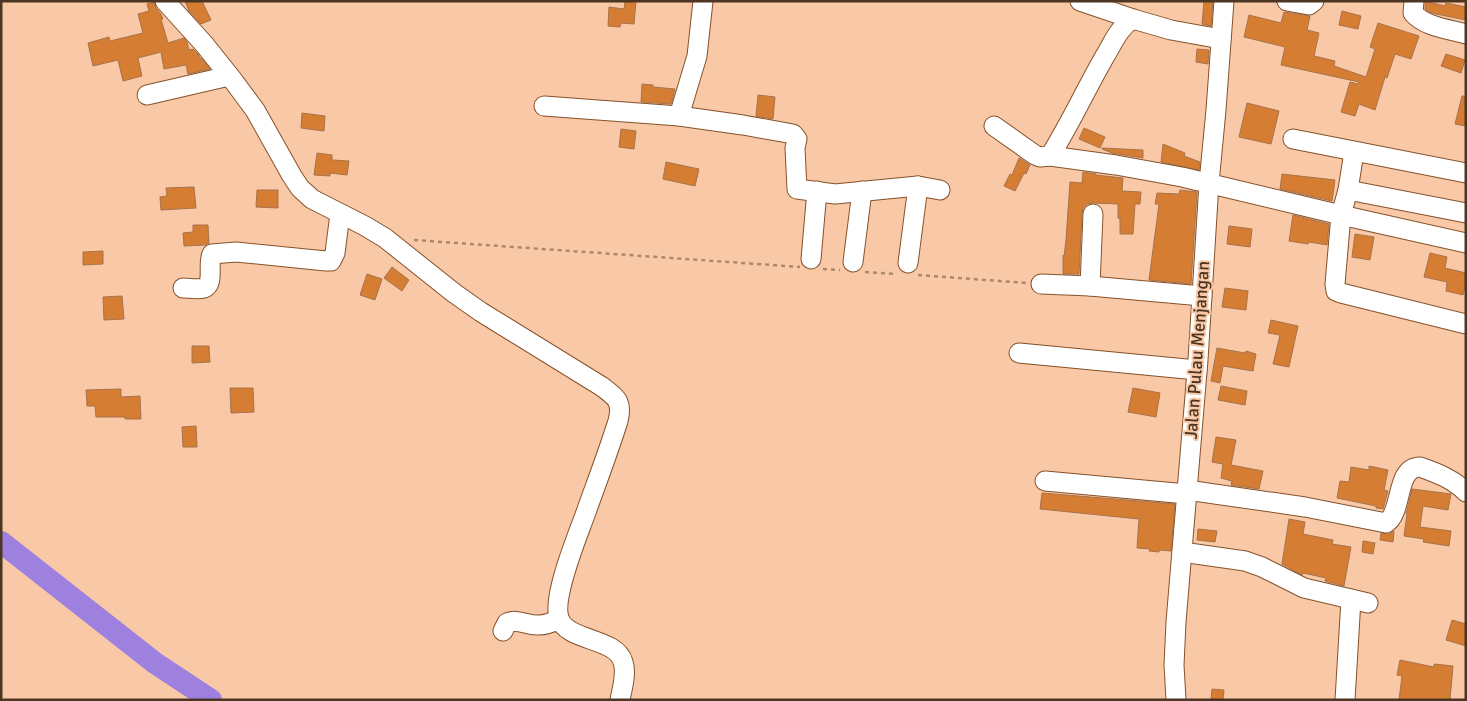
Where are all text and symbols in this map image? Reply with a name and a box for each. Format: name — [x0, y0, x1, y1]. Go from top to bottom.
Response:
street label: Jalan Pulau Menjangan — [1180, 260, 1214, 440]

